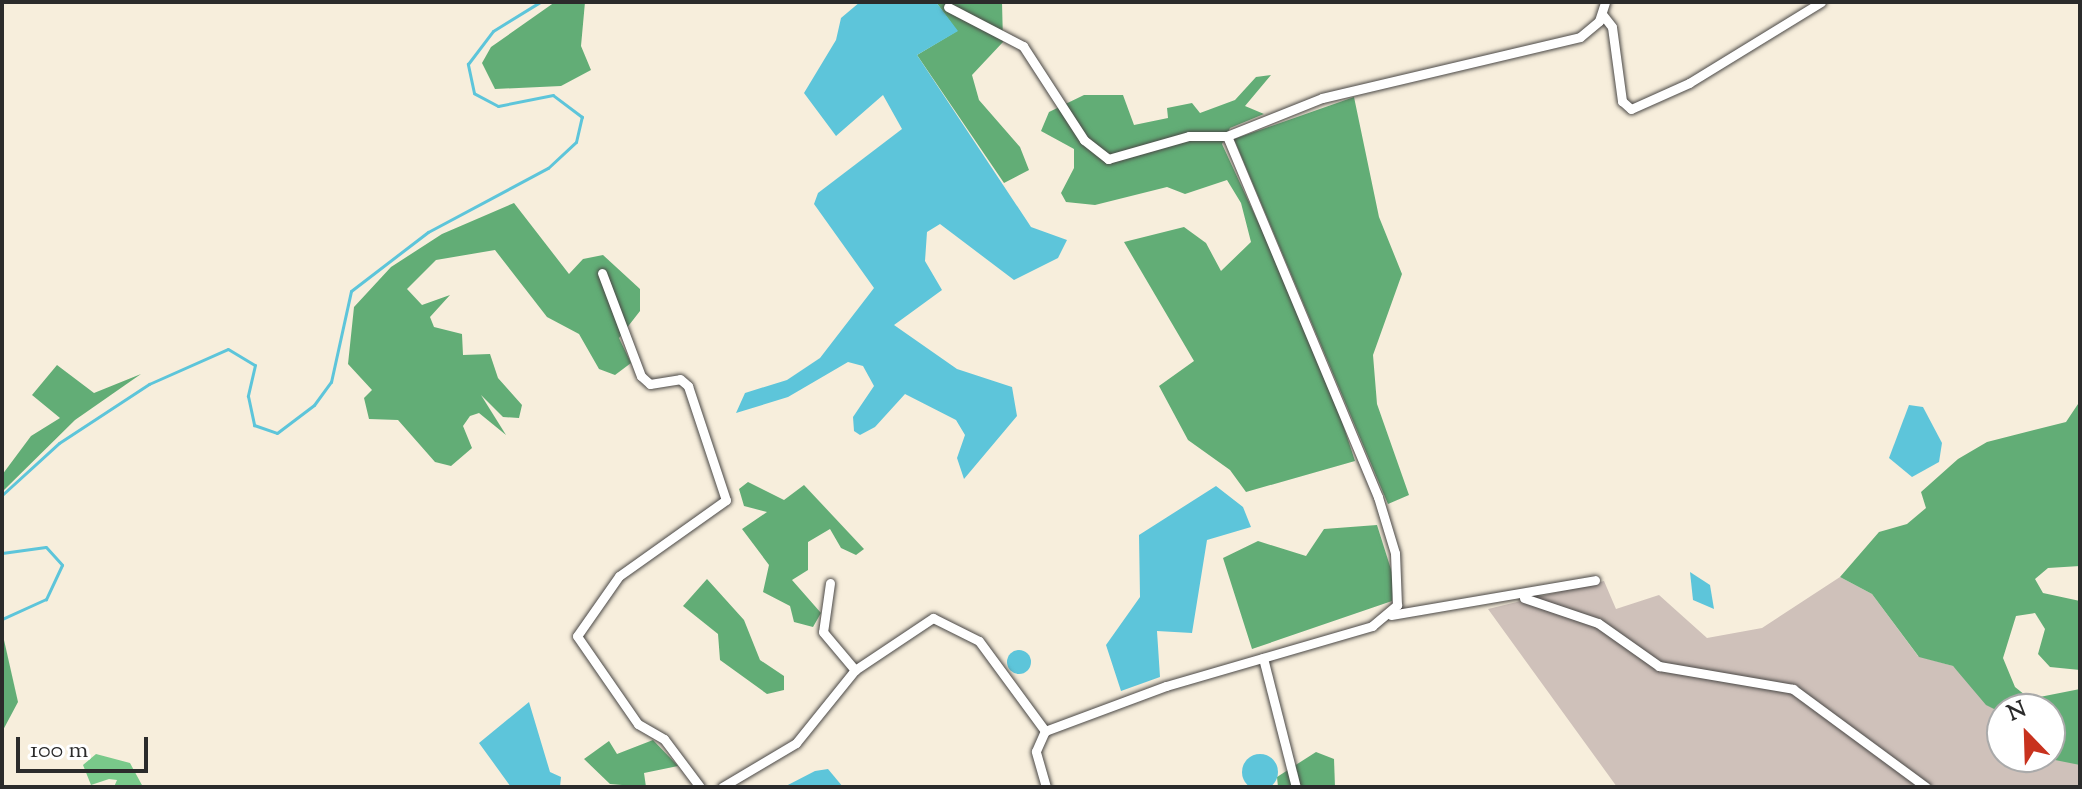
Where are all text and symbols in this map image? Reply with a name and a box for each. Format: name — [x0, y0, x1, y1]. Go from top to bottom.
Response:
north arrow — [1986, 693, 2066, 773]
text: N — [2003, 695, 2032, 731]
scale bar — [20, 721, 152, 771]
text: 100 m — [30, 734, 88, 768]

